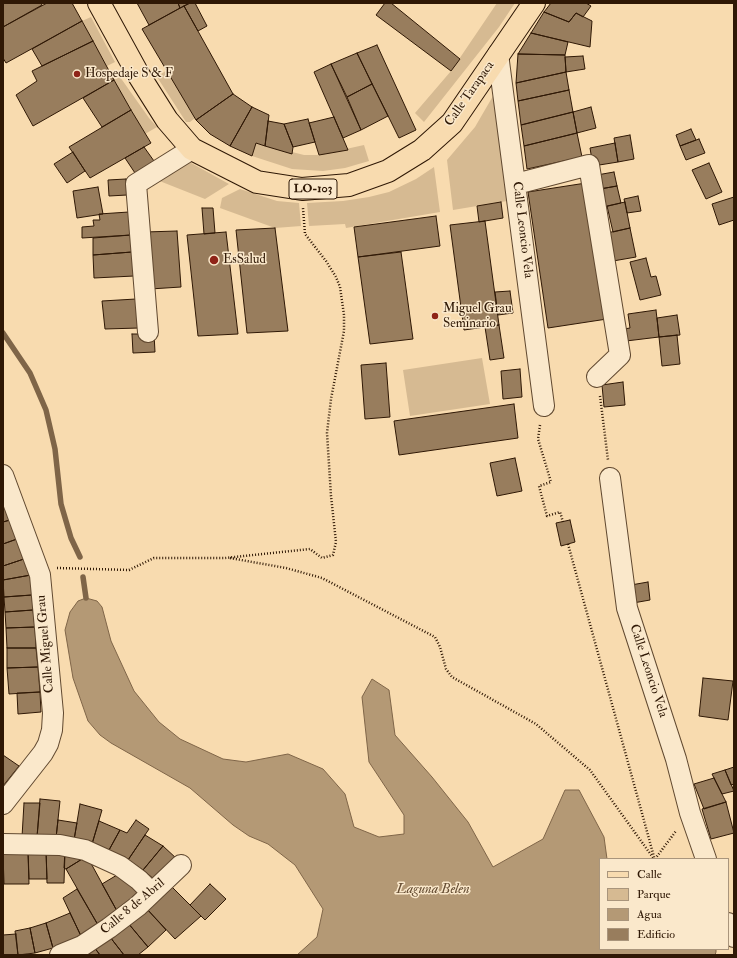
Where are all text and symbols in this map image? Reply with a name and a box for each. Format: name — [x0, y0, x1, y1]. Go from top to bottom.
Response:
street label: Calle Tarapaca — [442, 58, 498, 130]
place label: Hospedaje S & F — [85, 66, 173, 82]
marker: Hospedaje S & F — [72, 69, 82, 79]
road number: LO-103 — [289, 179, 337, 199]
street label: Calle Leoncio Vela — [508, 181, 536, 279]
place label: EsSalud — [223, 252, 266, 268]
marker: EsSalud — [208, 254, 220, 266]
place label: Miguel Grau Seminario — [443, 301, 512, 332]
marker: Miguel Grau Seminario — [430, 311, 440, 321]
street label: Calle Miguel Grau — [34, 594, 58, 694]
street label: Calle Leoncio Vela — [626, 622, 670, 720]
legend — [599, 858, 729, 950]
text: Calle — [637, 867, 662, 882]
street label: Calle 8 de Abril — [98, 876, 168, 938]
water label: Laguna Belen — [396, 882, 470, 898]
text: Parque — [637, 887, 671, 902]
text: Agua — [637, 907, 662, 922]
text: Edificio — [637, 927, 675, 942]

